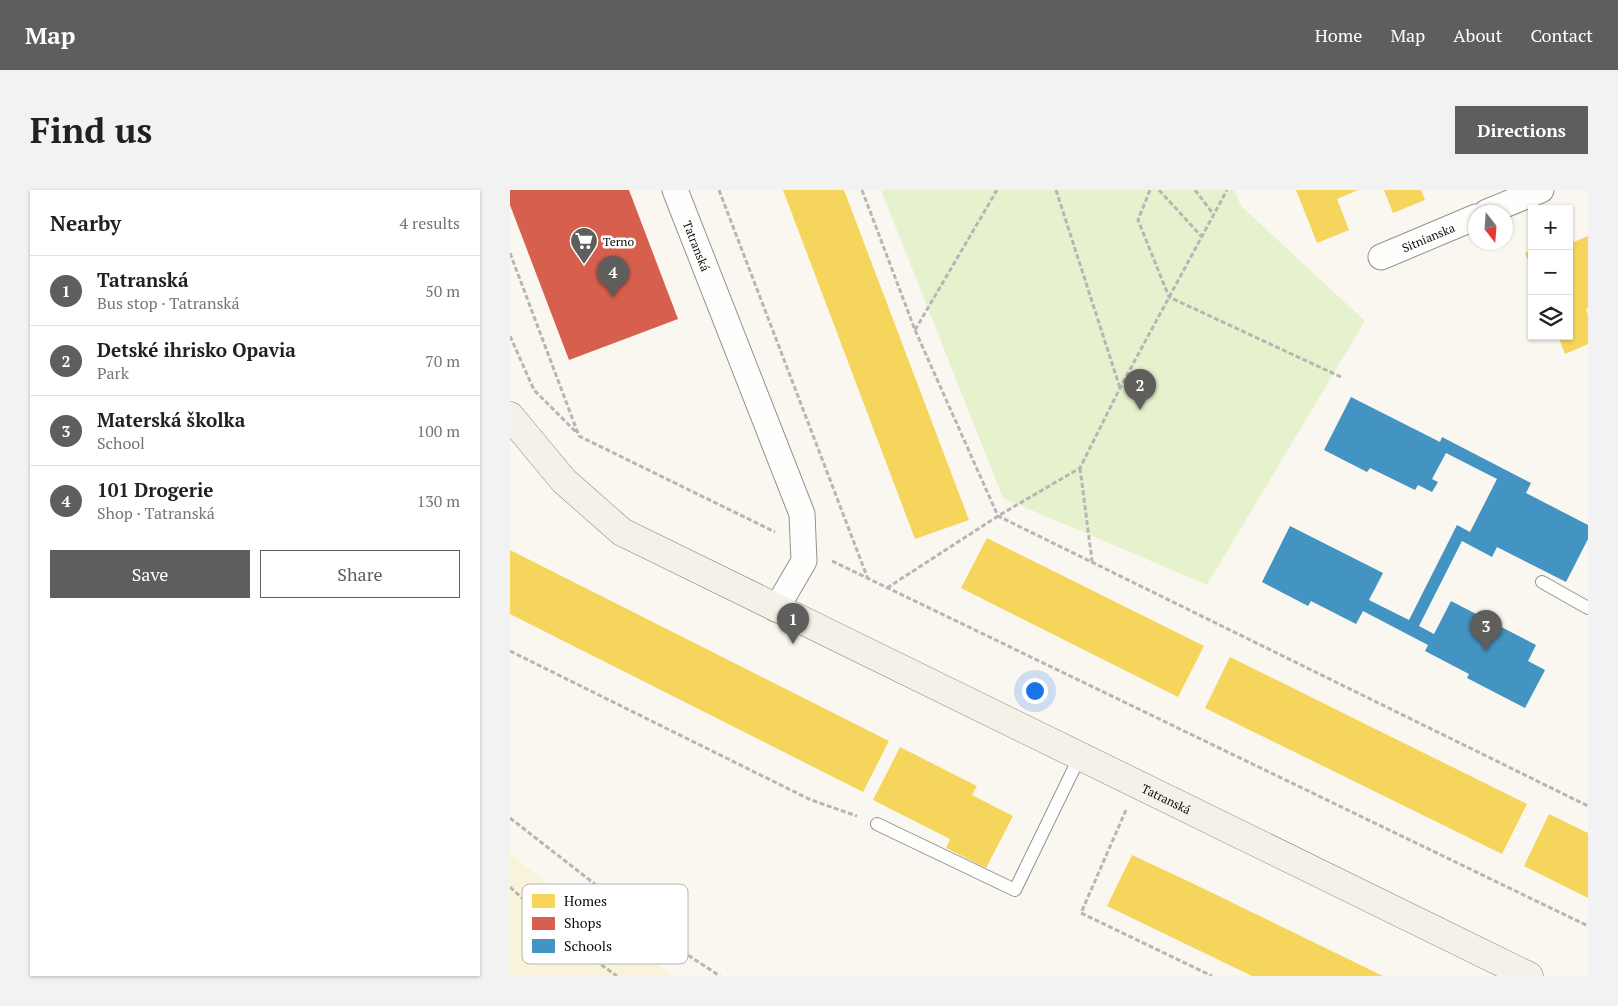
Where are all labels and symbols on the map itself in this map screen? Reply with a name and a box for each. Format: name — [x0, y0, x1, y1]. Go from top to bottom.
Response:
north arrow — [1468, 205, 1513, 250]
street label: Tatranská — [680, 219, 714, 273]
street label: Sitnianska — [1399, 219, 1457, 255]
supermarket icon: Terno — [569, 226, 599, 265]
place label: Terno — [603, 234, 634, 249]
pin: 4 — [597, 256, 629, 297]
pin: 2 — [1124, 369, 1156, 410]
pin: 1 — [777, 603, 809, 644]
pin: 3 — [1470, 610, 1502, 651]
your location — [1022, 678, 1048, 704]
street label: Tatranská — [1139, 780, 1194, 817]
legend — [522, 884, 688, 964]
text: Homes — [564, 891, 607, 910]
text: Shops — [564, 913, 601, 932]
text: Schools — [564, 936, 612, 955]

